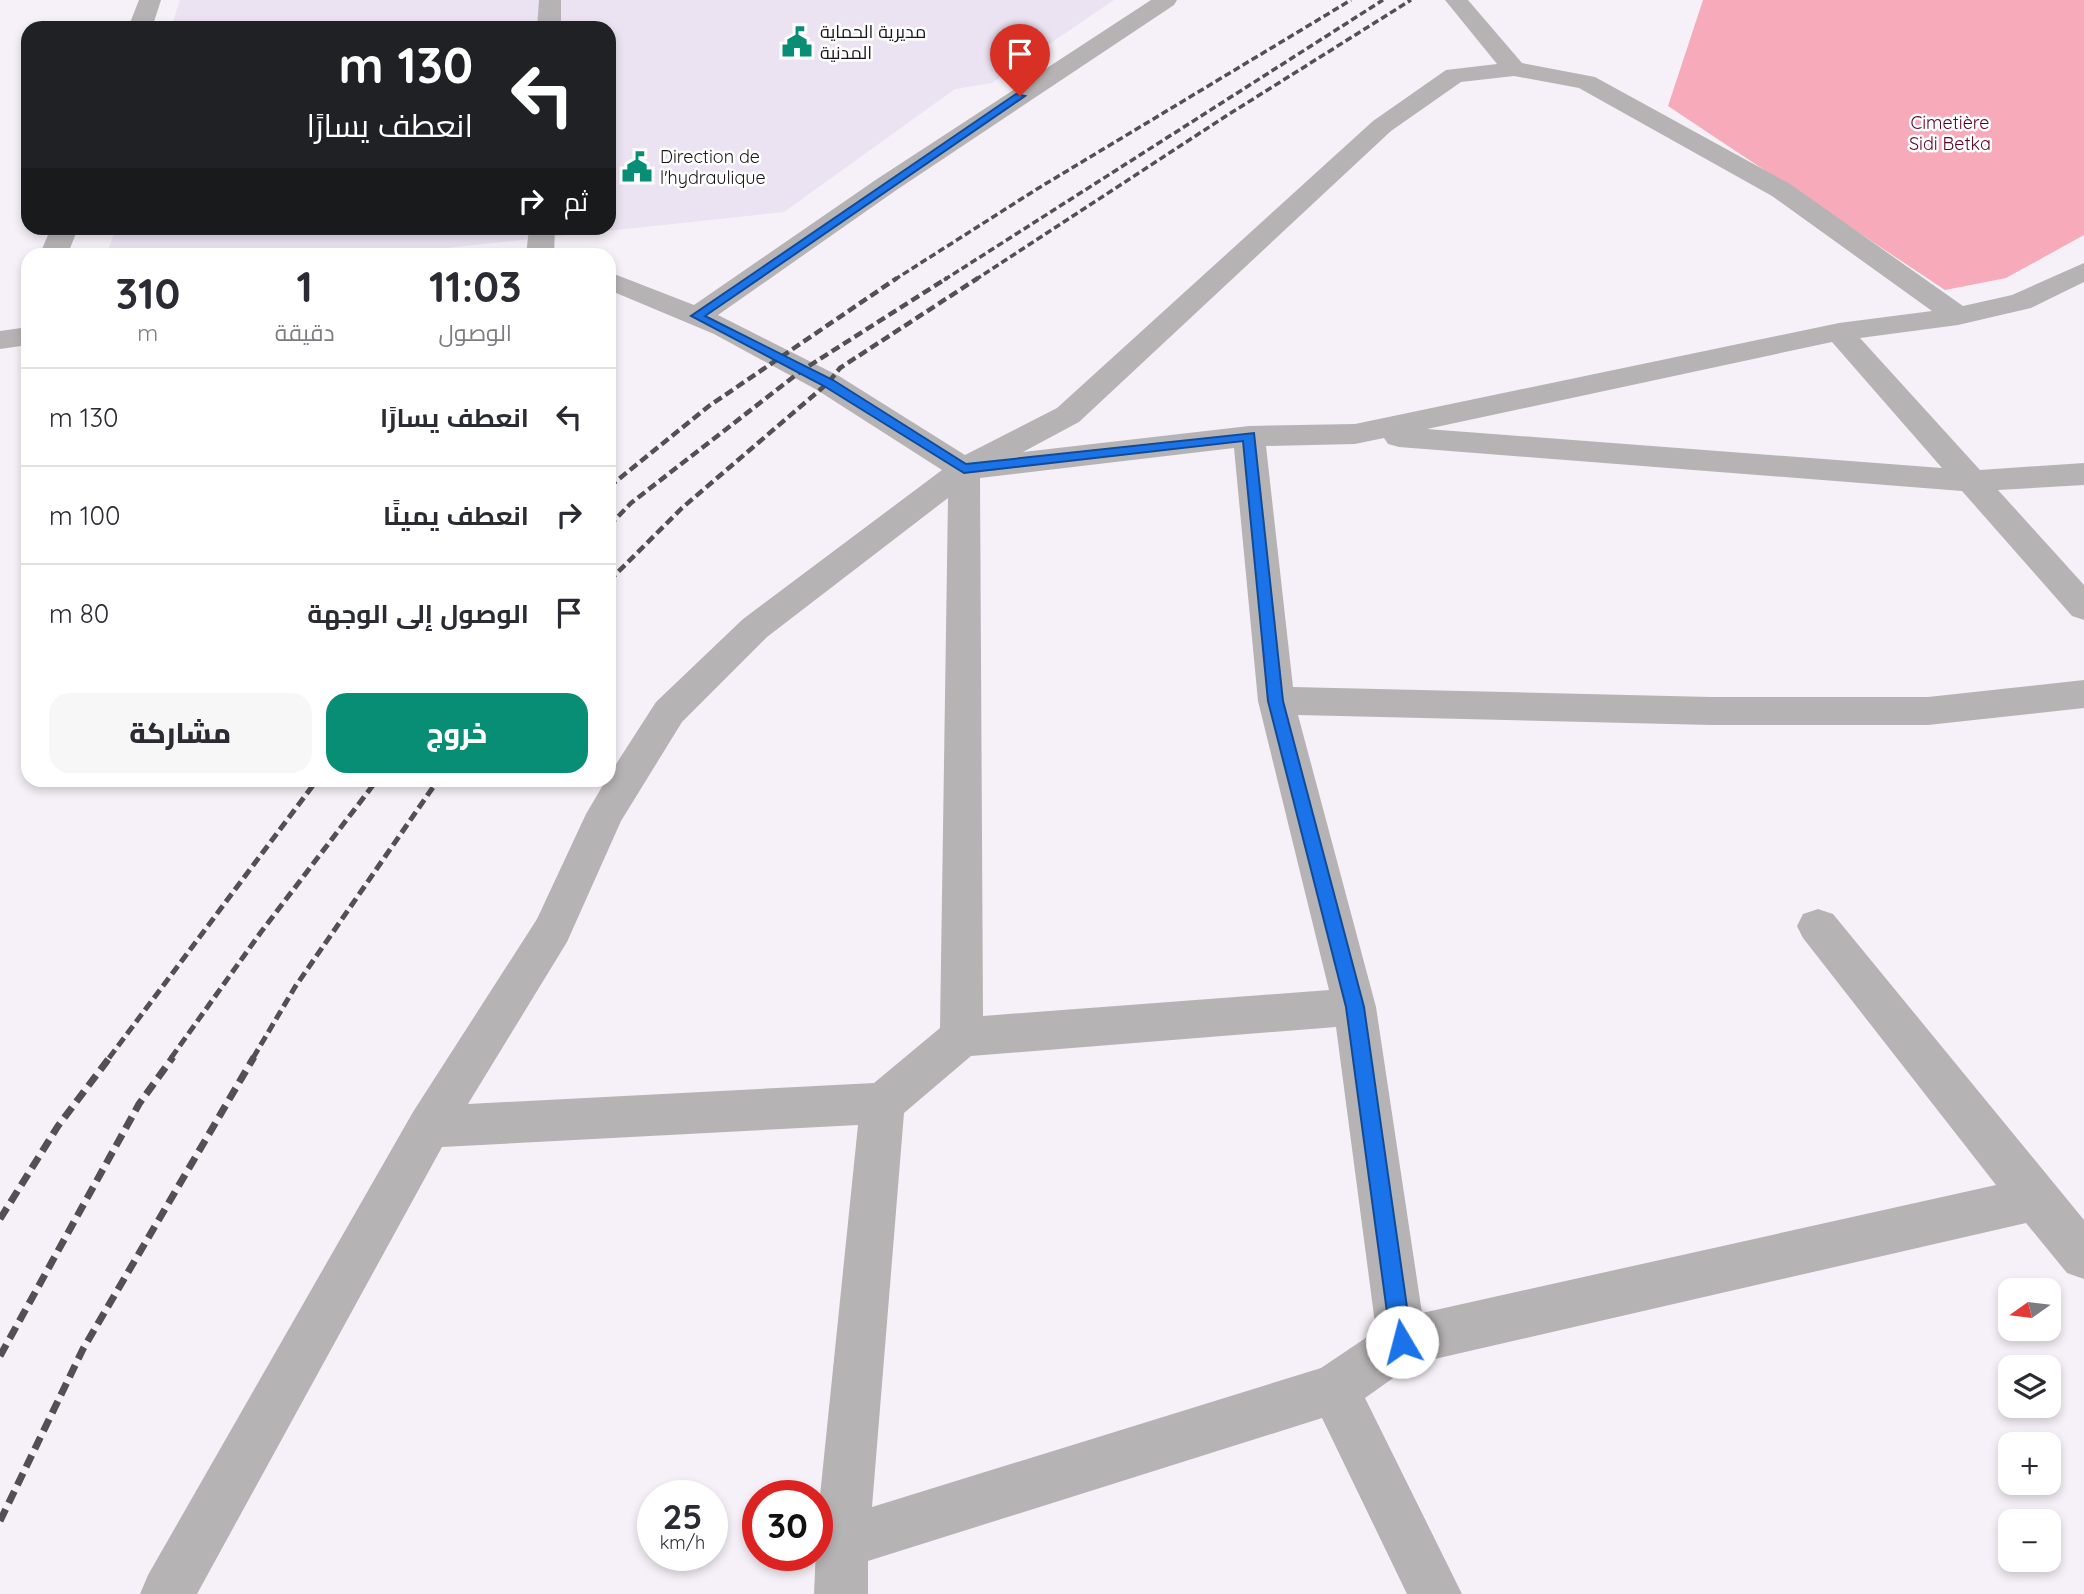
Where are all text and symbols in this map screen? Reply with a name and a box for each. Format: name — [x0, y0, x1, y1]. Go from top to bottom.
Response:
place label: مديرية الحماية المدنية — [820, 20, 926, 64]
pin — [990, 24, 1050, 96]
public building icon: مديرية الحماية المدنية — [780, 25, 814, 59]
text: 130 m — [339, 34, 473, 95]
icon: arrive — [1001, 35, 1039, 73]
icon: left — [497, 49, 588, 140]
text: انعطف يسارًا — [307, 105, 473, 145]
park label: Cimetière Sidi Betka — [1909, 111, 1991, 155]
place label: Direction de l'hydraulique — [660, 145, 766, 189]
public building icon: Direction de l'hydraulique — [620, 150, 654, 184]
icon: right — [512, 182, 550, 220]
text: ثم — [564, 185, 588, 218]
text: 1 — [296, 260, 313, 313]
text: 11:03 — [429, 260, 522, 313]
text: 310 — [116, 267, 180, 320]
text: m — [137, 318, 158, 347]
text: دقيقة — [275, 318, 335, 347]
text: الوصول — [439, 318, 512, 347]
icon: left — [550, 398, 588, 436]
text: 130 m — [49, 401, 119, 434]
text: انعطف يسارًا — [380, 401, 529, 434]
icon: right — [550, 496, 588, 534]
text: 100 m — [49, 499, 120, 532]
text: انعطف يمينًا — [383, 499, 529, 532]
icon: arrive — [550, 594, 588, 632]
text: 80 m — [49, 597, 109, 630]
text: الوصول إلى الوجهة — [307, 597, 529, 630]
button: مشاركة — [49, 693, 312, 773]
button: خروج — [326, 693, 588, 773]
north arrow — [1998, 1278, 2062, 1340]
map controls — [1998, 1278, 2061, 1572]
position arrow — [1365, 1305, 1439, 1379]
button: layers — [1998, 1355, 2061, 1418]
button: + — [1998, 1432, 2061, 1495]
speed limit sign: 30 — [742, 1480, 833, 1571]
text: 25 — [662, 1494, 703, 1538]
button: − — [1998, 1509, 2061, 1572]
text: km/h — [660, 1531, 705, 1554]

